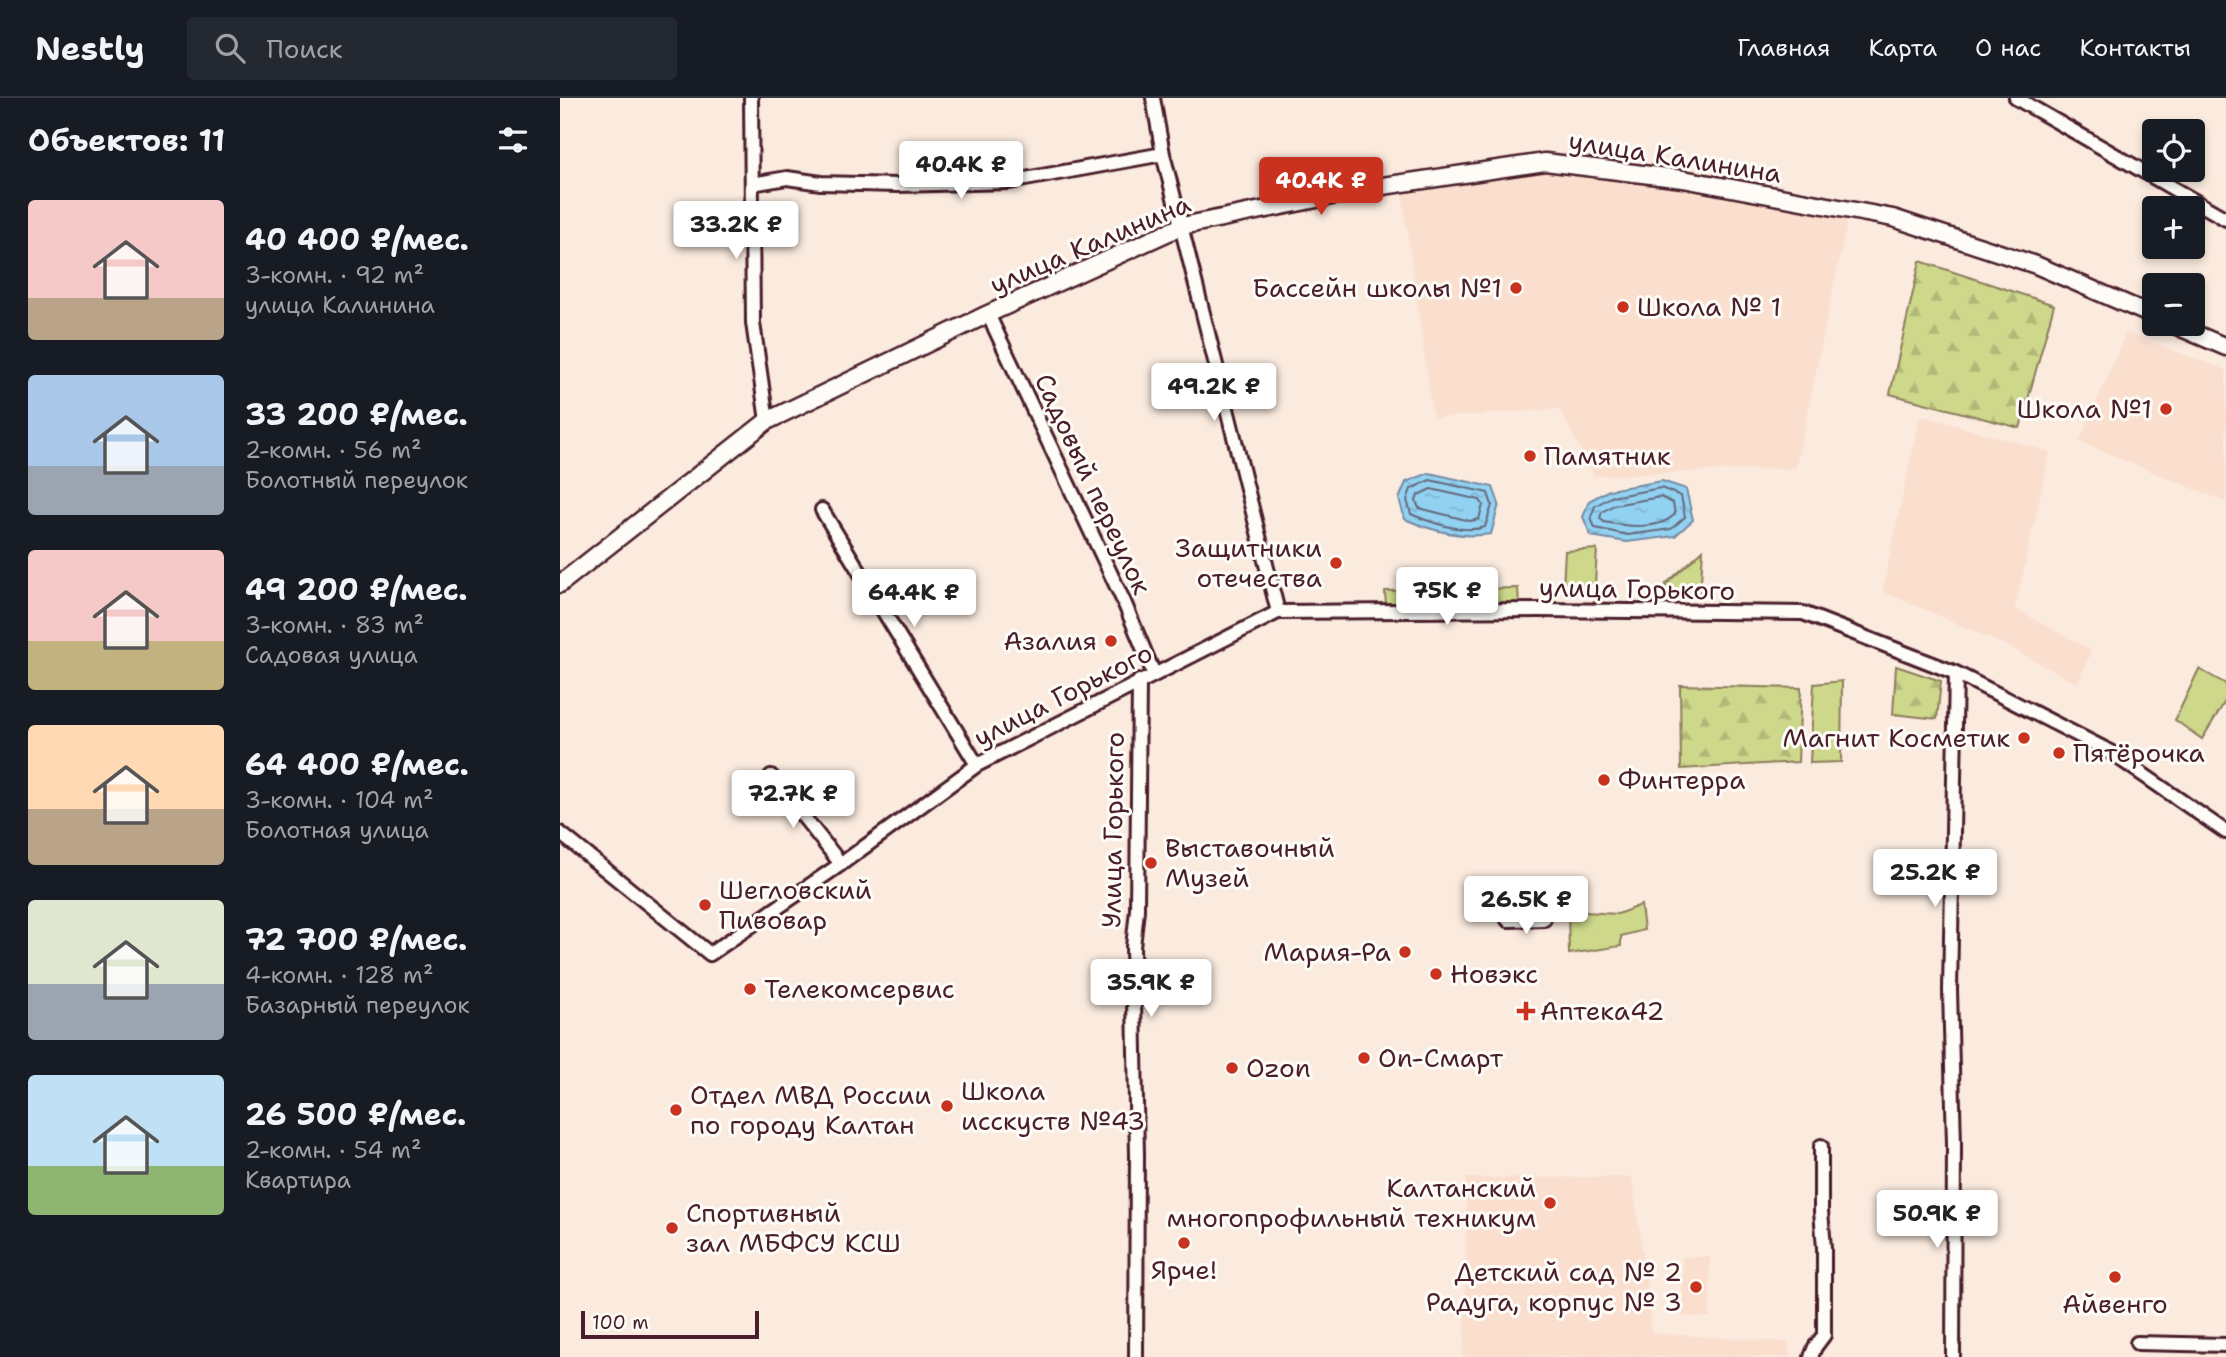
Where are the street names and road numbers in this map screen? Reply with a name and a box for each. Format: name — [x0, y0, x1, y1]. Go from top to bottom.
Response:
street label: улица Калинина — [1566, 122, 1784, 191]
street label: улица Калинина — [984, 185, 1195, 302]
street label: Садовый переулок — [1027, 368, 1160, 600]
street label: улица Горького — [1539, 569, 1735, 608]
street label: улица Горького — [967, 634, 1158, 755]
street label: Улица Горького — [1093, 732, 1132, 928]

